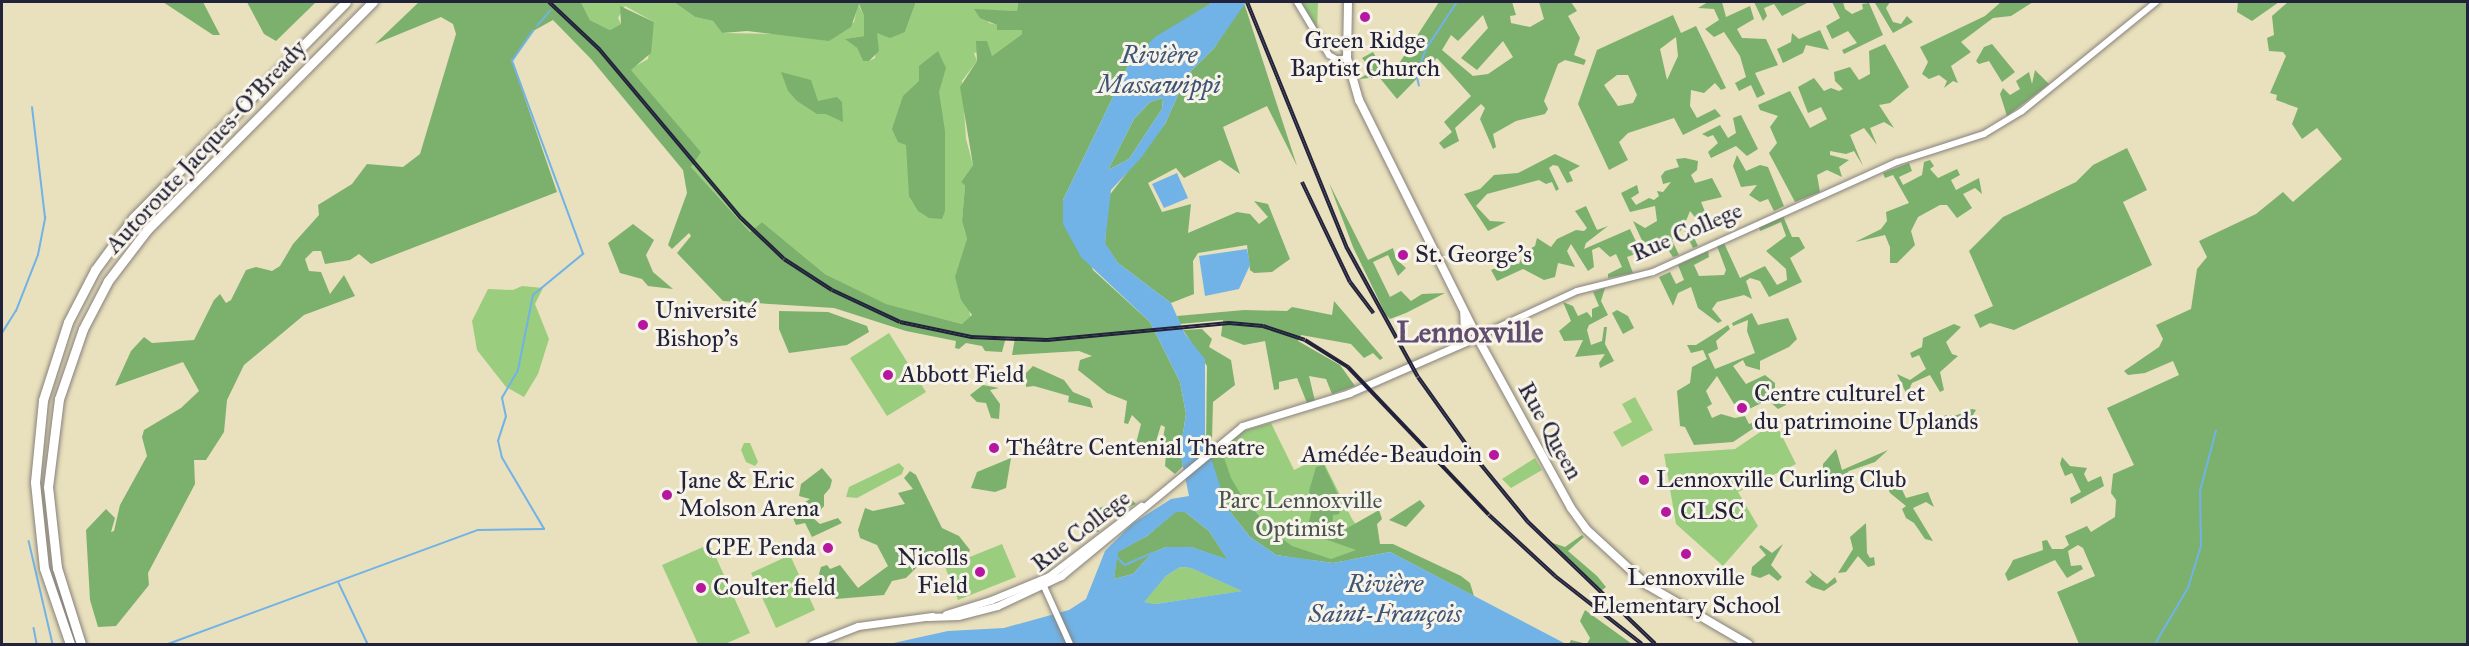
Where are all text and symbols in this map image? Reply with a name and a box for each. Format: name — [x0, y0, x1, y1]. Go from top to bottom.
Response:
marker: Green Ridge Baptist Church — [1358, 10, 1372, 24]
place label: Green Ridge Baptist Church — [1290, 27, 1440, 83]
street label: Autoroute Jacques-O'Bready — [100, 34, 312, 260]
water label: Rivière Massawippi — [1097, 39, 1221, 100]
street label: Rue College — [1627, 196, 1747, 268]
place label: St. George's — [1415, 241, 1532, 269]
marker: St. George's — [1396, 248, 1410, 262]
place label: Université Bishop's — [655, 297, 757, 353]
district label: Lennoxville — [1397, 314, 1543, 350]
marker: Université Bishop's — [636, 318, 650, 332]
place label: Abbott Field — [900, 361, 1025, 389]
marker: Abbott Field — [881, 368, 895, 382]
street label: Rue Queen — [1511, 377, 1589, 485]
place label: Centre culturel et du patrimoine Uplands — [1754, 380, 1978, 436]
marker: Centre culturel et du patrimoine Uplands — [1735, 401, 1749, 415]
place label: Théâtre Centenial Theatre — [1006, 434, 1265, 462]
marker: Théâtre Centenial Theatre — [987, 441, 1001, 455]
place label: Amédée-Beaudoin — [1301, 441, 1482, 469]
marker: Amédée-Beaudoin — [1487, 448, 1501, 462]
place label: Lennoxville Curling Club — [1656, 466, 1906, 494]
place label: Jane & Eric Molson Arena — [679, 467, 819, 523]
marker: Lennoxville Curling Club — [1637, 473, 1651, 487]
street label: Rue College — [1026, 484, 1136, 578]
park label: Parc Lennoxville Optimist — [1217, 487, 1383, 543]
marker: Jane & Eric Molson Arena — [660, 488, 674, 502]
place label: CLSC — [1680, 498, 1744, 526]
marker: CLSC — [1657, 503, 1675, 521]
place label: CPE Penda — [705, 534, 816, 562]
marker: CPE Penda — [821, 541, 835, 555]
place label: Nicolls Field — [897, 544, 968, 600]
marker: Lennoxville Elementary School — [1679, 547, 1693, 561]
place label: Lennoxville Elementary School — [1592, 564, 1780, 620]
marker: Nicolls Field — [973, 565, 987, 579]
water label: Rivière Saint-François — [1309, 568, 1461, 630]
place label: Coulter field — [713, 574, 836, 602]
marker: Coulter field — [694, 581, 708, 595]

